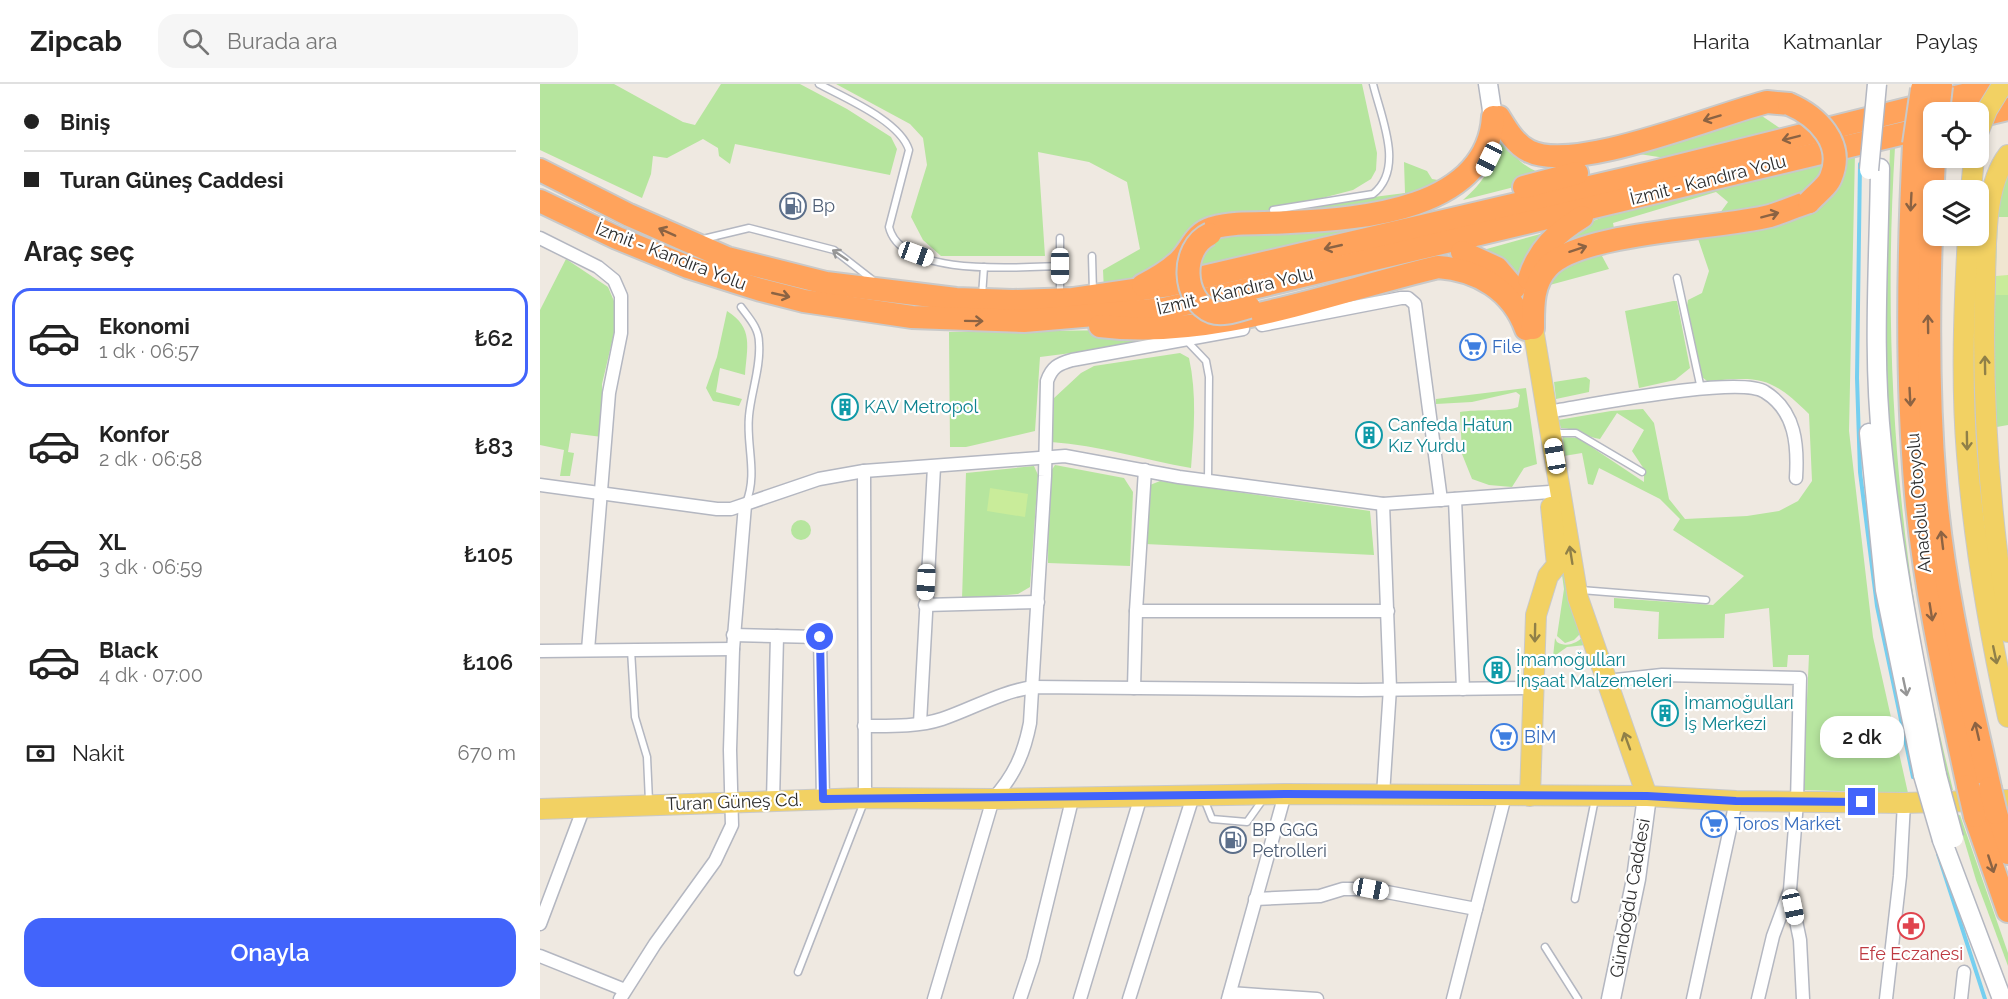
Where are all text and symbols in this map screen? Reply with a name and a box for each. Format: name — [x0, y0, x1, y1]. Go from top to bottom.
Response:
search box — [158, 14, 578, 68]
text: Zipcab — [30, 25, 122, 58]
icon: search — [179, 25, 212, 58]
text: Burada ara — [227, 28, 337, 54]
text: Harita — [1693, 29, 1750, 54]
text: Katmanlar — [1783, 29, 1882, 54]
text: Paylaş — [1915, 29, 1978, 54]
map controls — [1923, 102, 1989, 246]
button: locate — [1923, 102, 1989, 168]
text: Biniş — [60, 109, 110, 135]
one-way arrow — [1703, 113, 1722, 124]
one-way arrow — [1782, 132, 1801, 144]
car — [1473, 139, 1505, 179]
street label: İzmit - Kandıra Yolu — [1628, 150, 1788, 209]
text: Turan Güneş Caddesi — [60, 167, 284, 193]
button: layers — [1923, 180, 1989, 246]
fuel station icon: Bp — [778, 191, 808, 221]
one-way arrow — [1905, 192, 1916, 212]
place label: Bp — [812, 195, 835, 216]
one-way arrow — [1760, 208, 1779, 220]
street label: İzmit - Kandıra Yolu — [593, 217, 750, 294]
one-way arrow — [659, 225, 677, 237]
text: Araç seç — [24, 236, 134, 267]
car — [896, 239, 936, 269]
one-way arrow — [1324, 241, 1343, 253]
one-way arrow — [1568, 243, 1587, 254]
car — [1051, 248, 1069, 284]
one-way arrow — [832, 249, 848, 261]
street label: İzmit - Kandıra Yolu — [1155, 262, 1315, 319]
one-way arrow — [771, 290, 790, 302]
icon: car — [27, 311, 81, 365]
text: Ekonomi — [99, 313, 190, 339]
one-way arrow — [964, 315, 984, 327]
one-way arrow — [1922, 315, 1934, 335]
text: ₺62 — [475, 325, 513, 351]
supermarket icon: File — [1458, 332, 1488, 362]
place label: File — [1492, 336, 1522, 357]
text: 1 dk · 06:57 — [99, 339, 199, 363]
one-way arrow — [1979, 356, 1990, 376]
one-way arrow — [1904, 387, 1916, 407]
building icon: KAV Metropol — [830, 392, 860, 422]
place label: KAV Metropol — [864, 396, 979, 417]
place label: Canfeda Hatun Kız Yurdu — [1388, 414, 1513, 456]
icon: car — [27, 419, 81, 473]
building icon: Canfeda Hatun Kız Yurdu — [1354, 420, 1384, 450]
text: Konfor — [99, 421, 169, 447]
one-way arrow — [1961, 430, 1972, 450]
street label: Anadolu Otoyolu — [1902, 432, 1935, 574]
text: ₺83 — [475, 433, 513, 459]
car — [1543, 437, 1567, 475]
text: 2 dk · 06:58 — [99, 447, 202, 471]
icon: car — [27, 527, 81, 581]
text: XL — [99, 529, 126, 555]
one-way arrow — [1936, 530, 1947, 550]
text: ₺105 — [464, 541, 513, 567]
one-way arrow — [1565, 546, 1576, 565]
text: 3 dk · 06:59 — [99, 555, 202, 579]
car — [916, 564, 936, 600]
one-way arrow — [1926, 602, 1937, 621]
one-way arrow — [1530, 622, 1541, 642]
route start — [806, 623, 833, 650]
icon: car — [27, 635, 81, 689]
text: Black — [99, 637, 158, 663]
one-way arrow — [1990, 645, 2001, 664]
text: ₺106 — [463, 649, 513, 675]
place label: İmamoğulları İnşaat Malzemeleri — [1516, 649, 1672, 691]
building icon: İmamoğulları İnşaat Malzemeleri — [1482, 655, 1512, 685]
text: 4 dk · 07:00 — [99, 663, 203, 687]
one-way arrow — [1900, 677, 1911, 697]
place label: İmamoğulları İş Merkezi — [1684, 692, 1794, 734]
building icon: İmamoğulları İş Merkezi — [1650, 698, 1680, 728]
callout: 2 dk — [1820, 715, 1904, 757]
supermarket icon: BİM — [1489, 722, 1519, 752]
one-way arrow — [1971, 722, 1983, 741]
text: 2 dk — [1842, 725, 1882, 749]
place label: BİM — [1524, 726, 1556, 747]
one-way arrow — [1621, 732, 1632, 751]
icon: cash — [24, 737, 57, 770]
text: Nakit — [72, 740, 125, 766]
text: 670 m — [458, 741, 516, 765]
route end — [1848, 788, 1875, 815]
street label: Turan Güneş Cd. — [666, 789, 802, 814]
supermarket icon: Toros Market — [1699, 809, 1729, 839]
place label: Toros Market — [1734, 813, 1841, 834]
street label: Gündoğdu Caddesi — [1605, 817, 1654, 979]
place label: BP GGG Petrolleri — [1252, 819, 1327, 861]
fuel station icon: BP GGG Petrolleri — [1218, 825, 1248, 855]
one-way arrow — [1987, 854, 1998, 873]
car — [1352, 877, 1390, 901]
car — [1780, 888, 1806, 926]
pharmacy icon: Efe Eczanesi — [1896, 911, 1926, 941]
button: Onayla — [24, 918, 516, 987]
place label: Efe Eczanesi — [1859, 943, 1963, 964]

